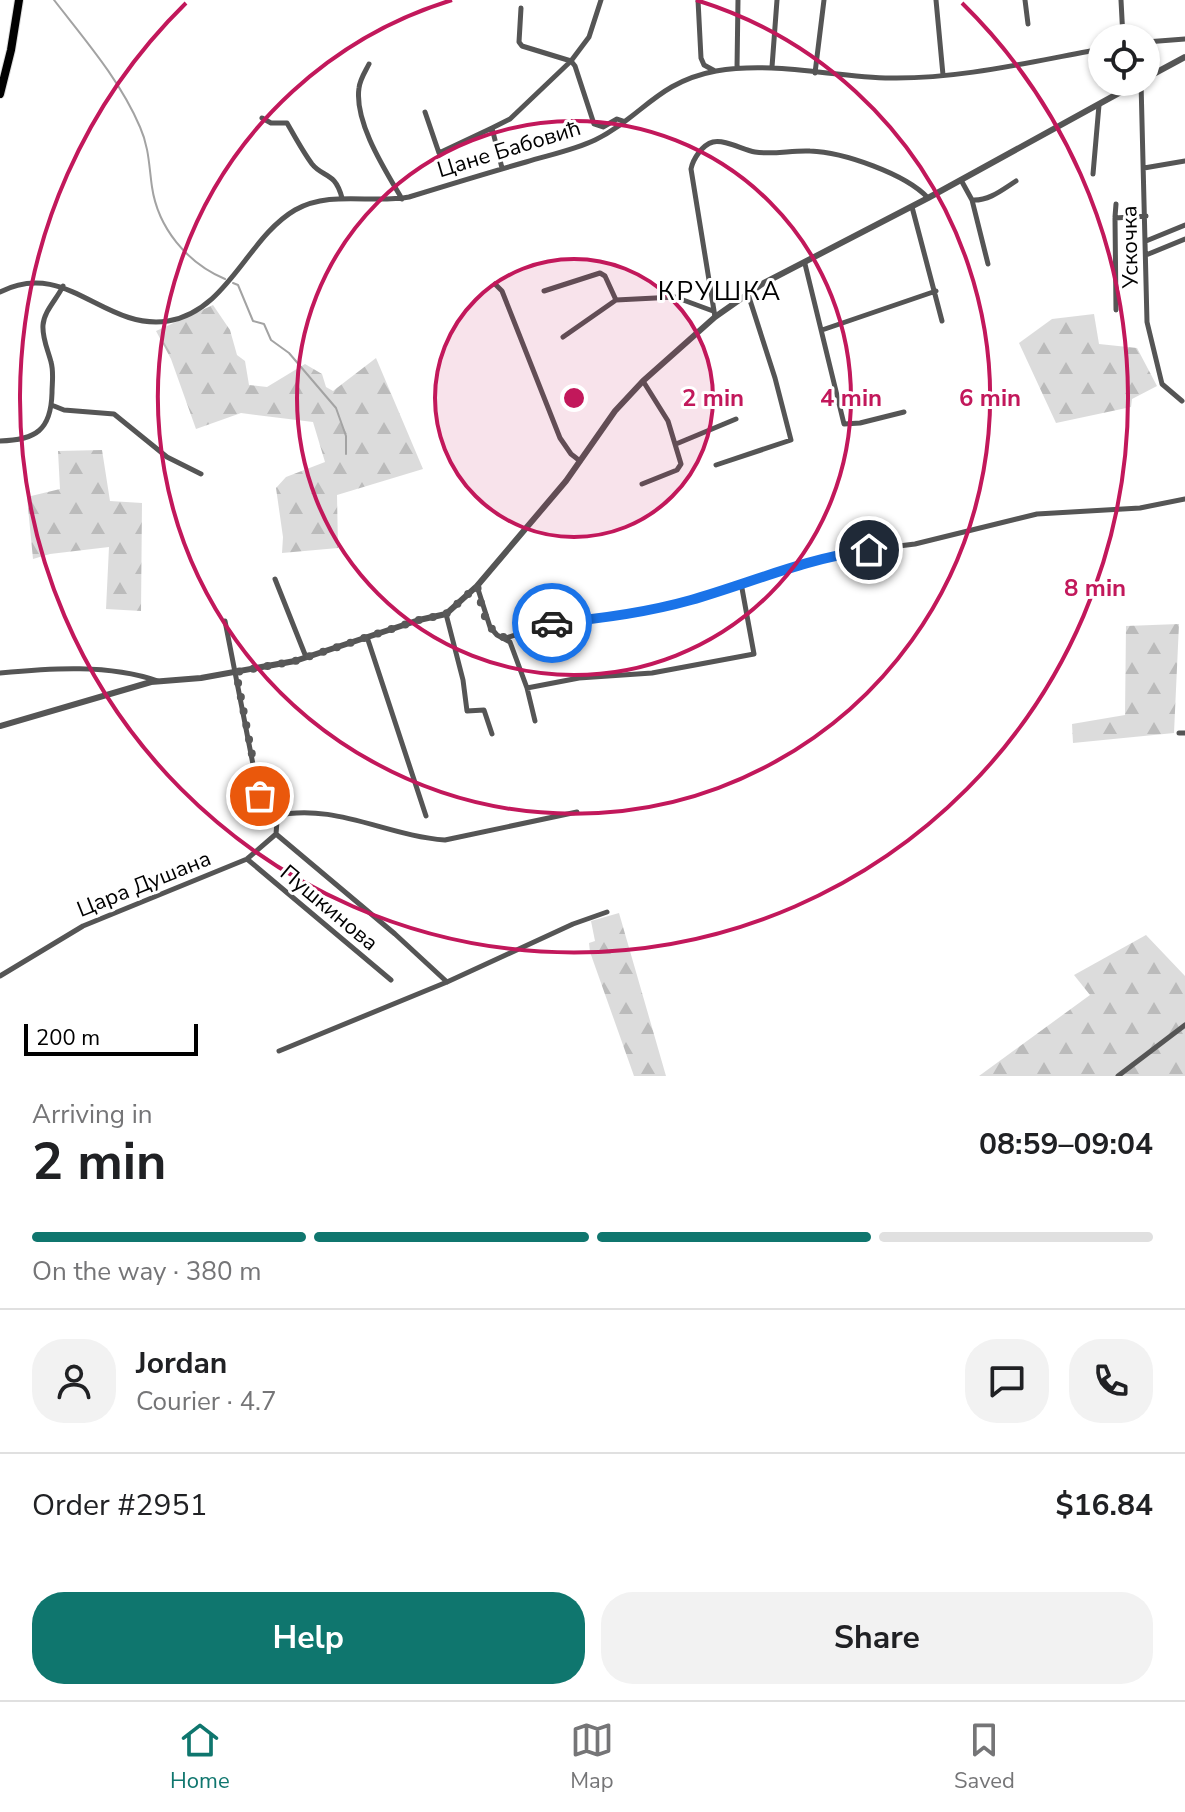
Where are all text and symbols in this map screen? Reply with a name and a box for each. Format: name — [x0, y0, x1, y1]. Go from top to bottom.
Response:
map controls — [1088, 24, 1160, 96]
button: locate — [1088, 24, 1160, 96]
street label: Цане Бабовић — [434, 113, 584, 185]
street label: Ускочка — [1114, 205, 1146, 290]
district label: КРУШКА — [658, 274, 782, 309]
text: 2 min — [682, 382, 744, 414]
text: 4 min — [820, 382, 882, 414]
text: 6 min — [959, 382, 1021, 414]
centre of rings — [560, 384, 588, 412]
pin — [835, 516, 903, 584]
icon: home — [847, 528, 891, 572]
text: 8 min — [1064, 572, 1126, 604]
courier — [512, 583, 592, 663]
icon: car — [530, 601, 574, 645]
pin — [226, 762, 294, 830]
icon: bag — [238, 774, 282, 818]
street label: Цара Душана — [72, 843, 216, 925]
street label: Пушкинова — [274, 858, 384, 958]
scale bar — [24, 1020, 198, 1056]
text: 200 m — [36, 1023, 100, 1053]
text: Arriving in — [32, 1097, 153, 1132]
text: 08:59–09:04 — [979, 1124, 1153, 1165]
text: 2 min — [32, 1126, 167, 1197]
text: On the way · 380 m — [32, 1254, 261, 1289]
button: person — [32, 1339, 116, 1423]
button: chat — [965, 1339, 1049, 1423]
button: phone — [1069, 1339, 1153, 1423]
text: Jordan — [136, 1343, 227, 1384]
text: Courier · 4.7 — [136, 1384, 277, 1419]
text: Order #2951 — [32, 1485, 207, 1526]
text: $16.84 — [1056, 1485, 1153, 1526]
button: Help — [32, 1592, 585, 1684]
button: Share — [601, 1592, 1153, 1684]
tab: Home — [170, 1718, 230, 1796]
tab: Map — [570, 1718, 614, 1796]
tab: Saved — [954, 1718, 1015, 1796]

